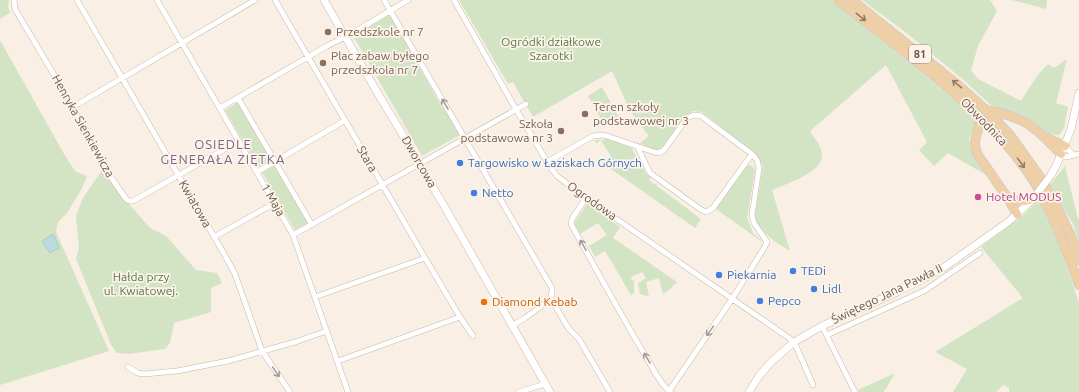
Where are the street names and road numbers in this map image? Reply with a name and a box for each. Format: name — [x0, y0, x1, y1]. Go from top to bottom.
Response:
road number: 81 — [909, 45, 931, 63]
street label: Henryka Sienkiewicza — [50, 72, 117, 179]
street label: Obwodnica — [958, 95, 1010, 148]
street label: Dworcowa — [399, 134, 439, 190]
street label: Stara — [355, 143, 380, 174]
street label: Kwiatowa — [177, 178, 214, 230]
street label: Ogrodowa — [565, 179, 619, 222]
street label: 1 Maja — [259, 181, 288, 218]
street label: Świętego Jana Pawła II — [829, 261, 944, 326]

